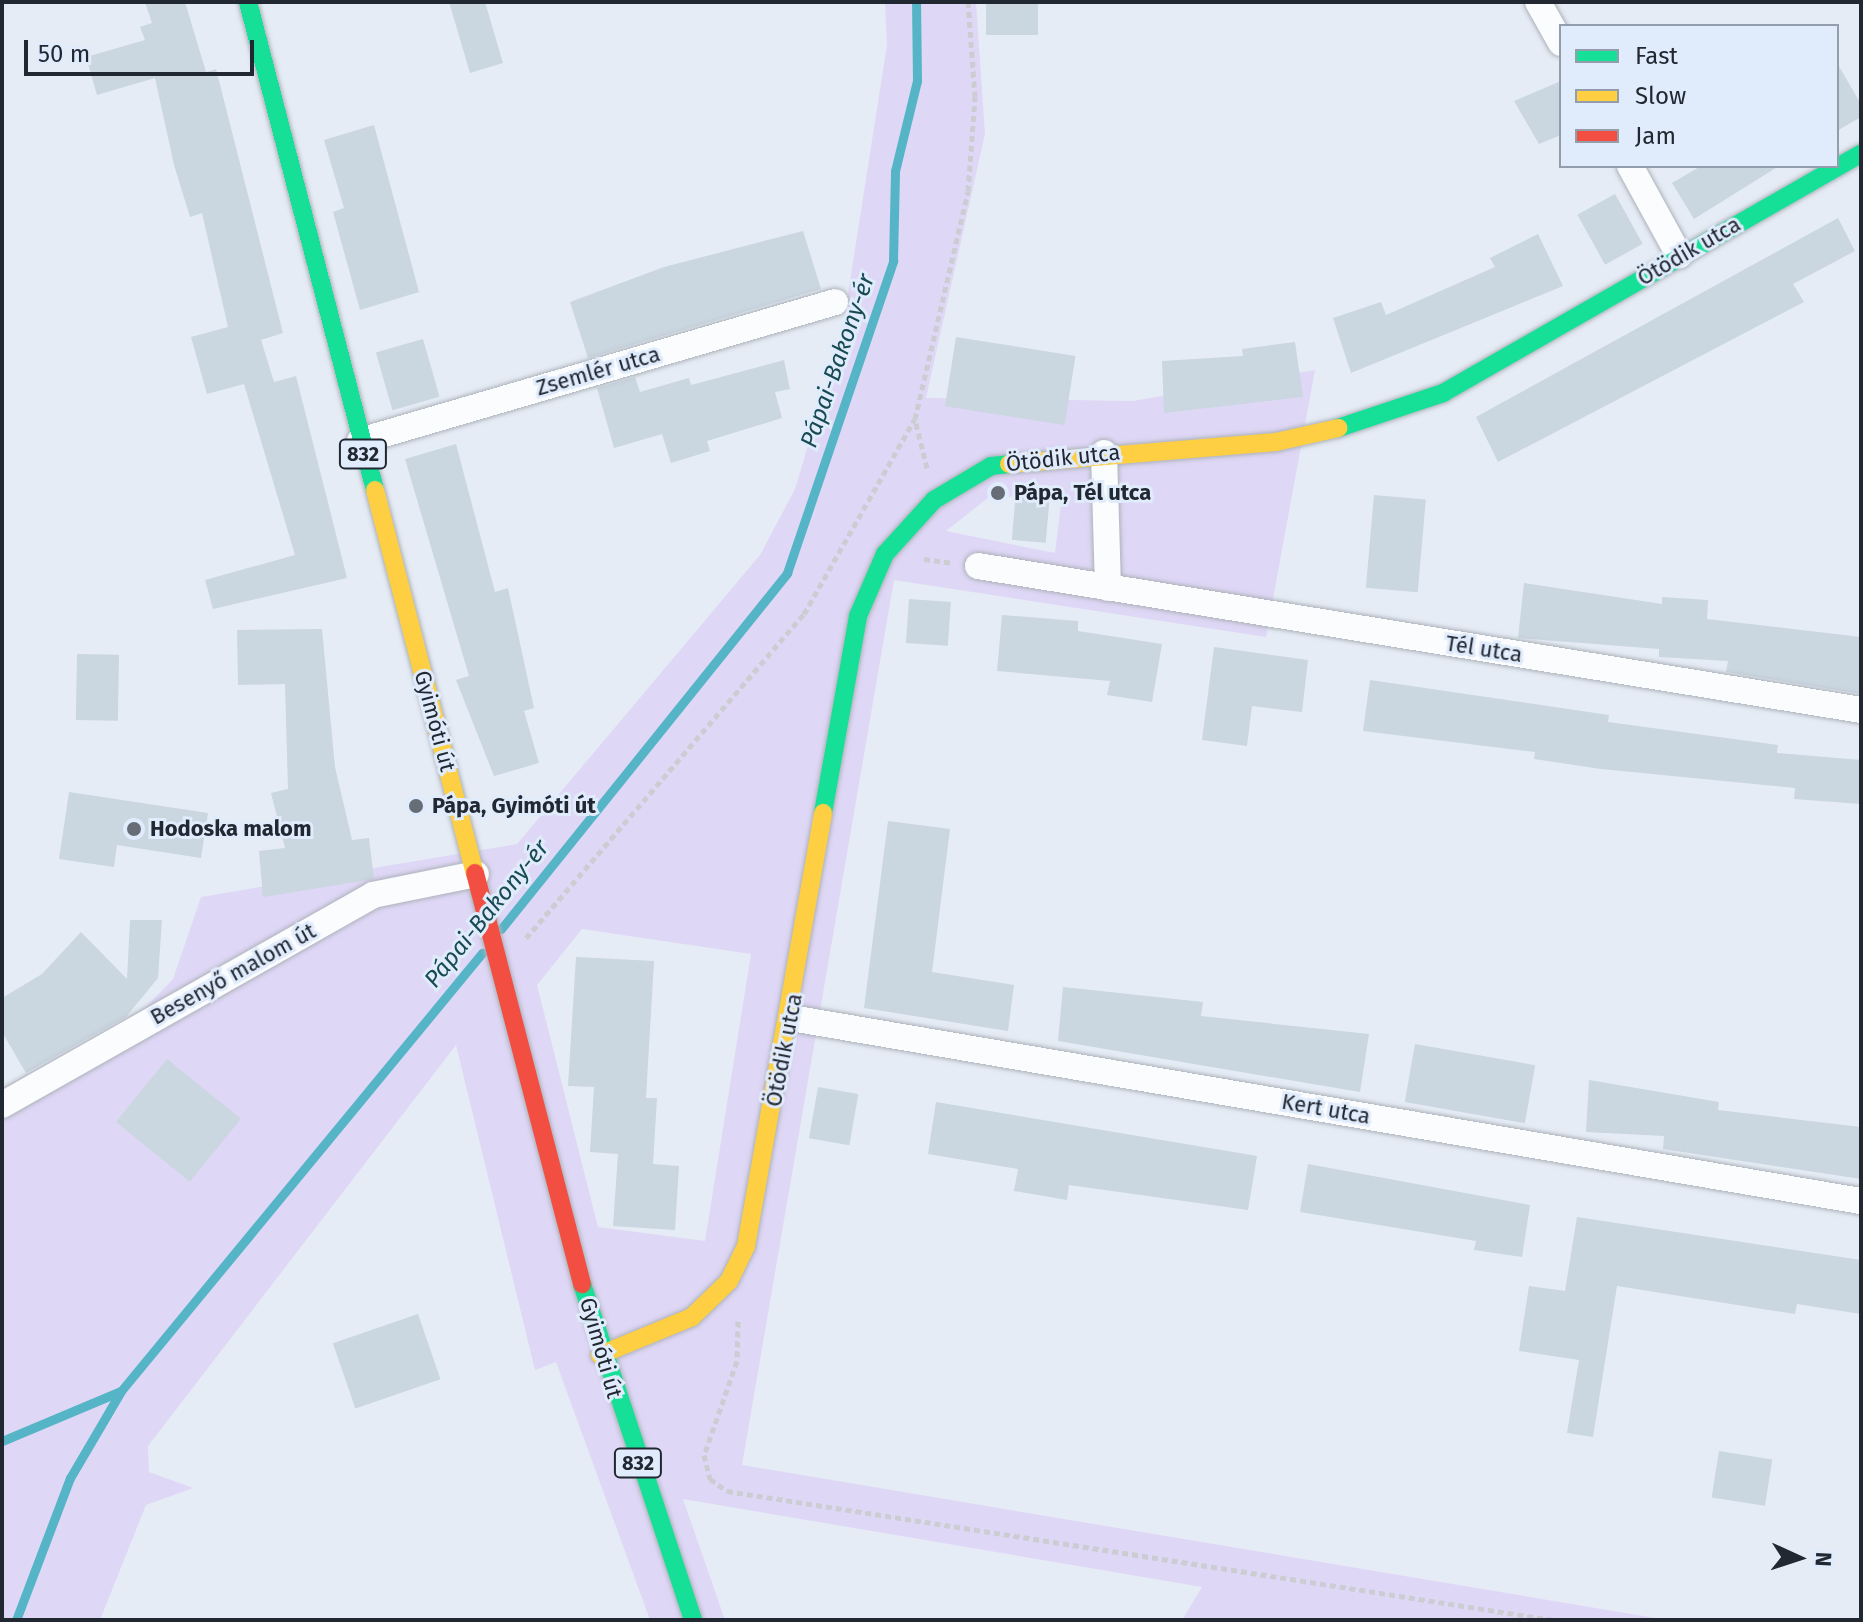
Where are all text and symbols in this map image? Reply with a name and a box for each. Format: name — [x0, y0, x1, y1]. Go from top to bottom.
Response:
scale bar — [28, 24, 258, 74]
legend — [1559, 24, 1839, 168]
text: 50 m — [38, 40, 90, 68]
text: Fast — [1635, 42, 1678, 70]
text: Slow — [1635, 82, 1686, 110]
text: Jam — [1635, 122, 1676, 150]
street label: Ötödik utca — [1633, 211, 1745, 291]
water label: Pápai-Bakony-ér — [795, 270, 881, 452]
street label: Zsemlér utca — [533, 341, 663, 401]
road number: 832 — [337, 438, 389, 470]
street label: Ötödik utca — [1005, 439, 1121, 477]
place label: Pápa, Tél utca — [1014, 480, 1151, 506]
marker: Pápa, Tél utca — [989, 484, 1007, 502]
street label: Tél utca — [1444, 630, 1524, 668]
street label: Gyimóti út — [409, 668, 461, 774]
place label: Pápa, Gyimóti út — [432, 793, 596, 819]
marker: Pápa, Gyimóti út — [407, 797, 425, 815]
place label: Hodoska malom — [150, 816, 312, 842]
marker: Hodoska malom — [125, 820, 143, 838]
water label: Pápai-Bakony-ér — [419, 834, 555, 994]
street label: Besenyő malom út — [146, 918, 320, 1030]
street label: Ötödik utca — [760, 991, 808, 1109]
street label: Kert utca — [1280, 1088, 1372, 1130]
street label: Gyimóti út — [574, 1295, 628, 1401]
road number: 832 — [612, 1447, 664, 1479]
north arrow — [1759, 1518, 1839, 1598]
text: N — [1810, 1551, 1837, 1567]

